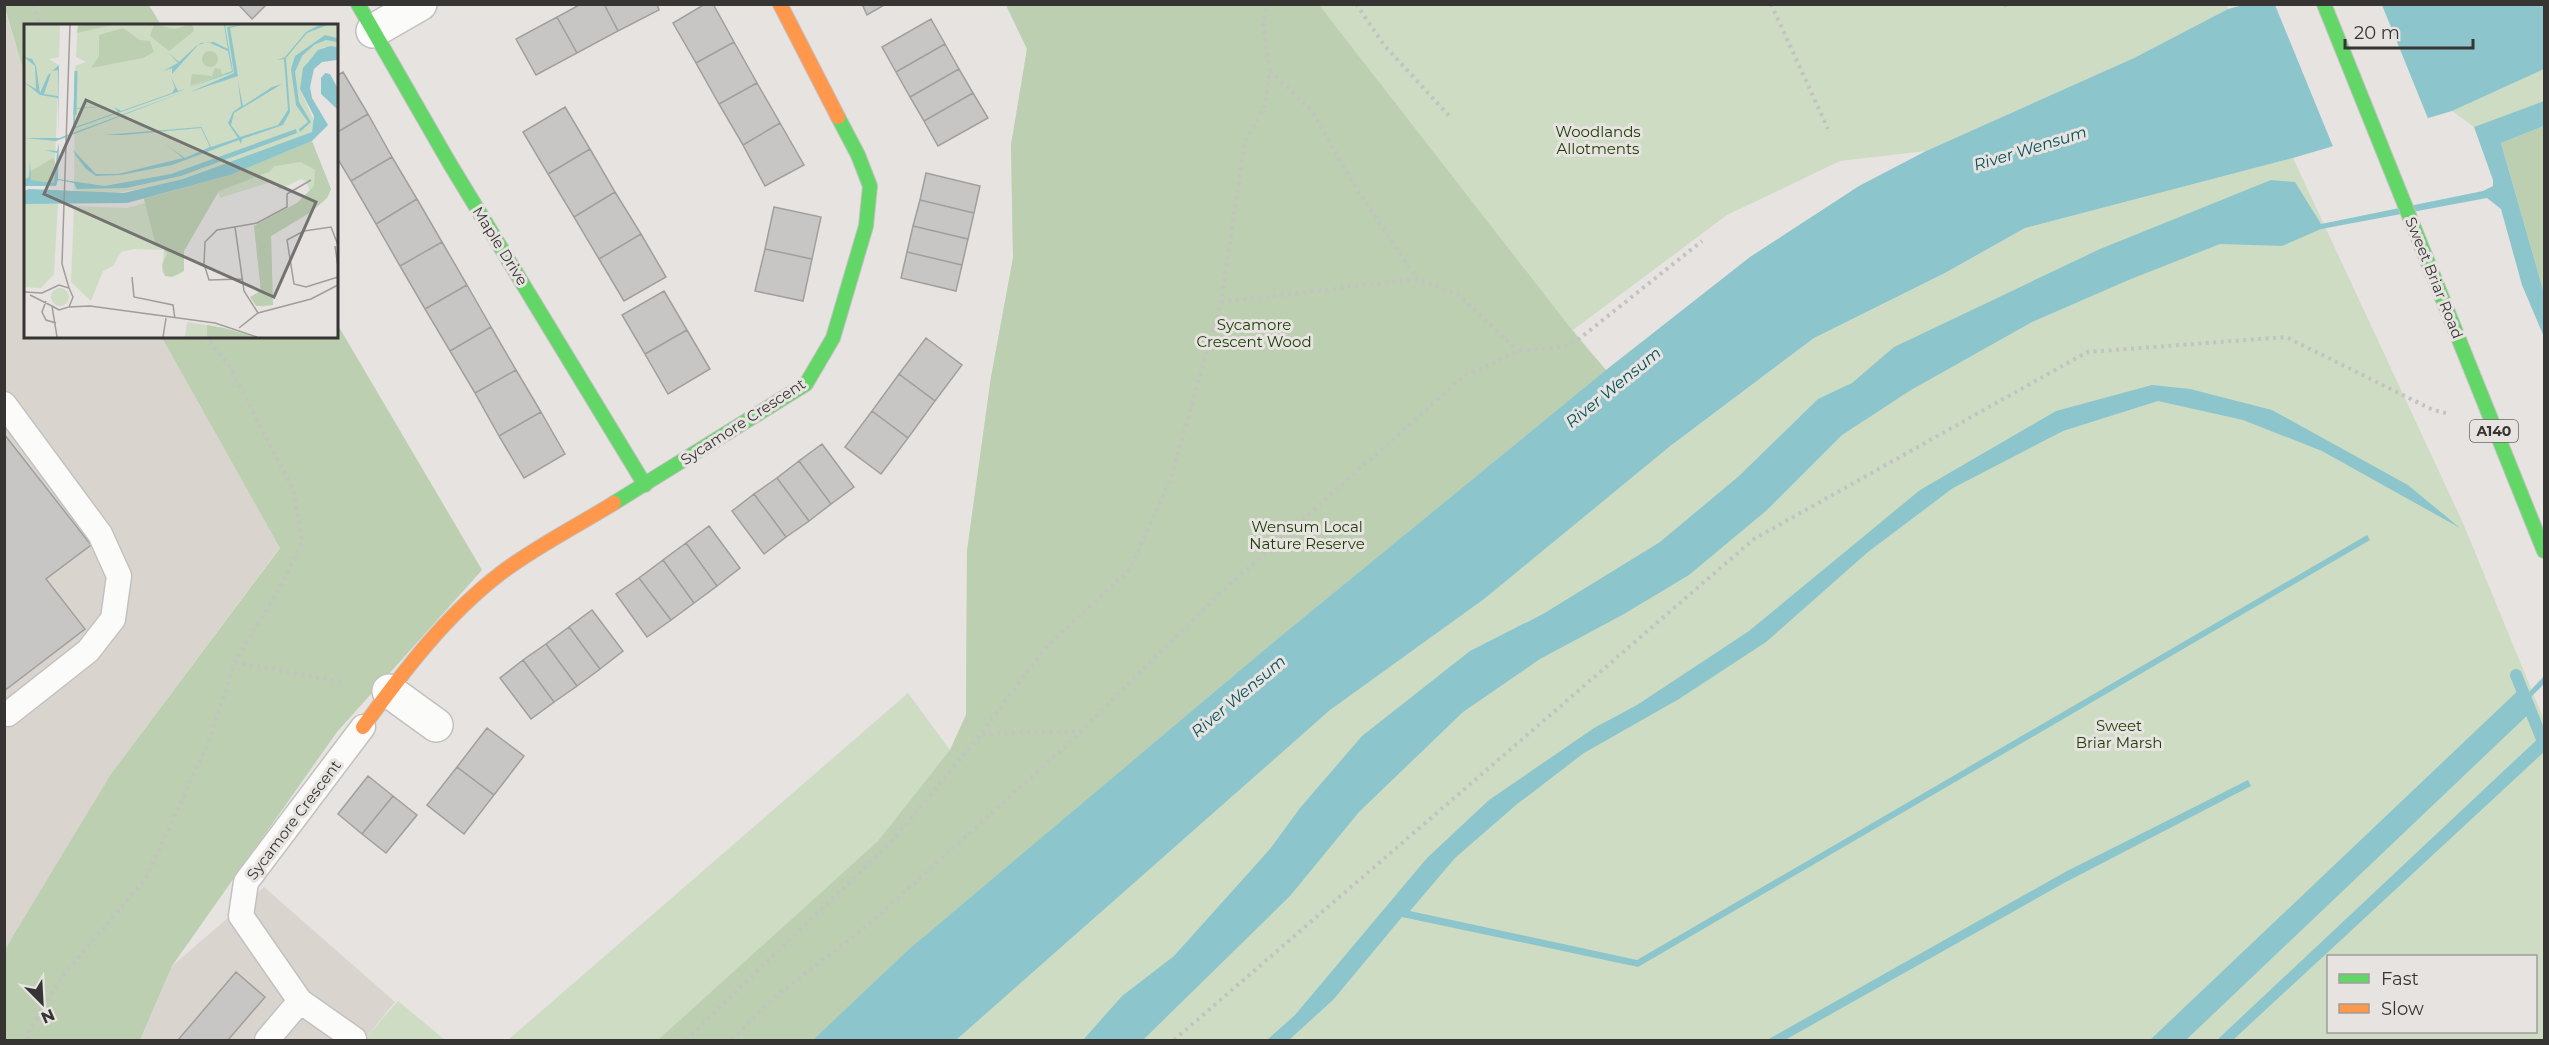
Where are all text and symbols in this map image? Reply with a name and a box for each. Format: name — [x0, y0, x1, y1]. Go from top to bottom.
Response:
scale bar — [2345, 12, 2472, 50]
text: 20 m — [2354, 22, 2400, 44]
inset map — [24, 24, 338, 338]
park label: Woodlands Allotments — [1555, 122, 1641, 158]
water label: River Wensum — [1971, 122, 2089, 175]
street label: Maple Drive — [469, 203, 532, 289]
street label: Sweet Briar Road — [2401, 214, 2468, 341]
park label: Sycamore Crescent Wood — [1196, 315, 1312, 351]
water label: River Wensum — [1562, 343, 1665, 432]
street label: Sycamore Crescent — [677, 374, 809, 469]
road number: A140 — [2470, 420, 2518, 442]
park label: Wensum Local Nature Reserve — [1249, 517, 1365, 553]
water label: River Wensum — [1187, 651, 1289, 741]
park label: Sweet Briar Marsh — [2076, 716, 2162, 752]
street label: Sycamore Crescent — [242, 756, 345, 883]
legend — [2327, 955, 2537, 1033]
text: Fast — [2381, 968, 2419, 990]
north arrow — [12, 973, 72, 1033]
text: Slow — [2381, 998, 2424, 1020]
text: N — [38, 1005, 58, 1028]

